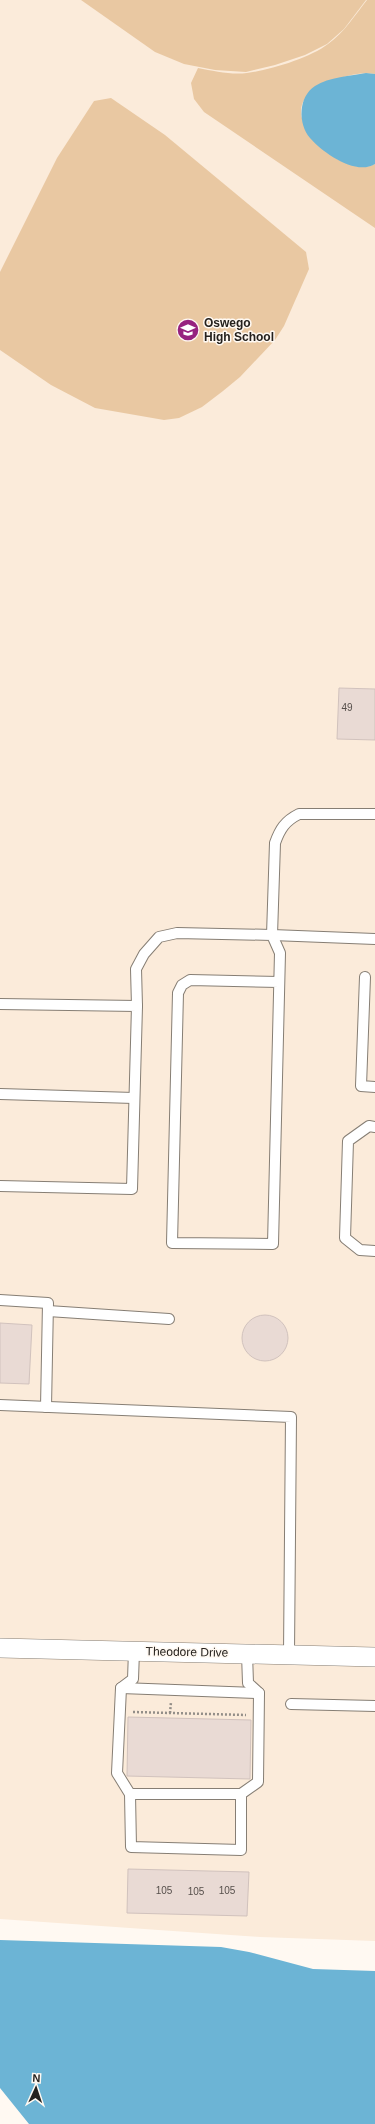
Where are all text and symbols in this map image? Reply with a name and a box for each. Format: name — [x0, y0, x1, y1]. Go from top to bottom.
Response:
place label: Oswego High School — [204, 316, 274, 344]
school or university icon: Oswego High School — [175, 317, 201, 343]
house number: 49 — [341, 702, 353, 713]
street label: Theodore Drive — [146, 1644, 229, 1660]
house number: 105 — [156, 1885, 173, 1896]
house number: 105 — [219, 1885, 236, 1896]
house number: 105 — [188, 1886, 205, 1897]
north arrow — [16, 2068, 56, 2108]
text: N — [32, 2072, 41, 2084]

